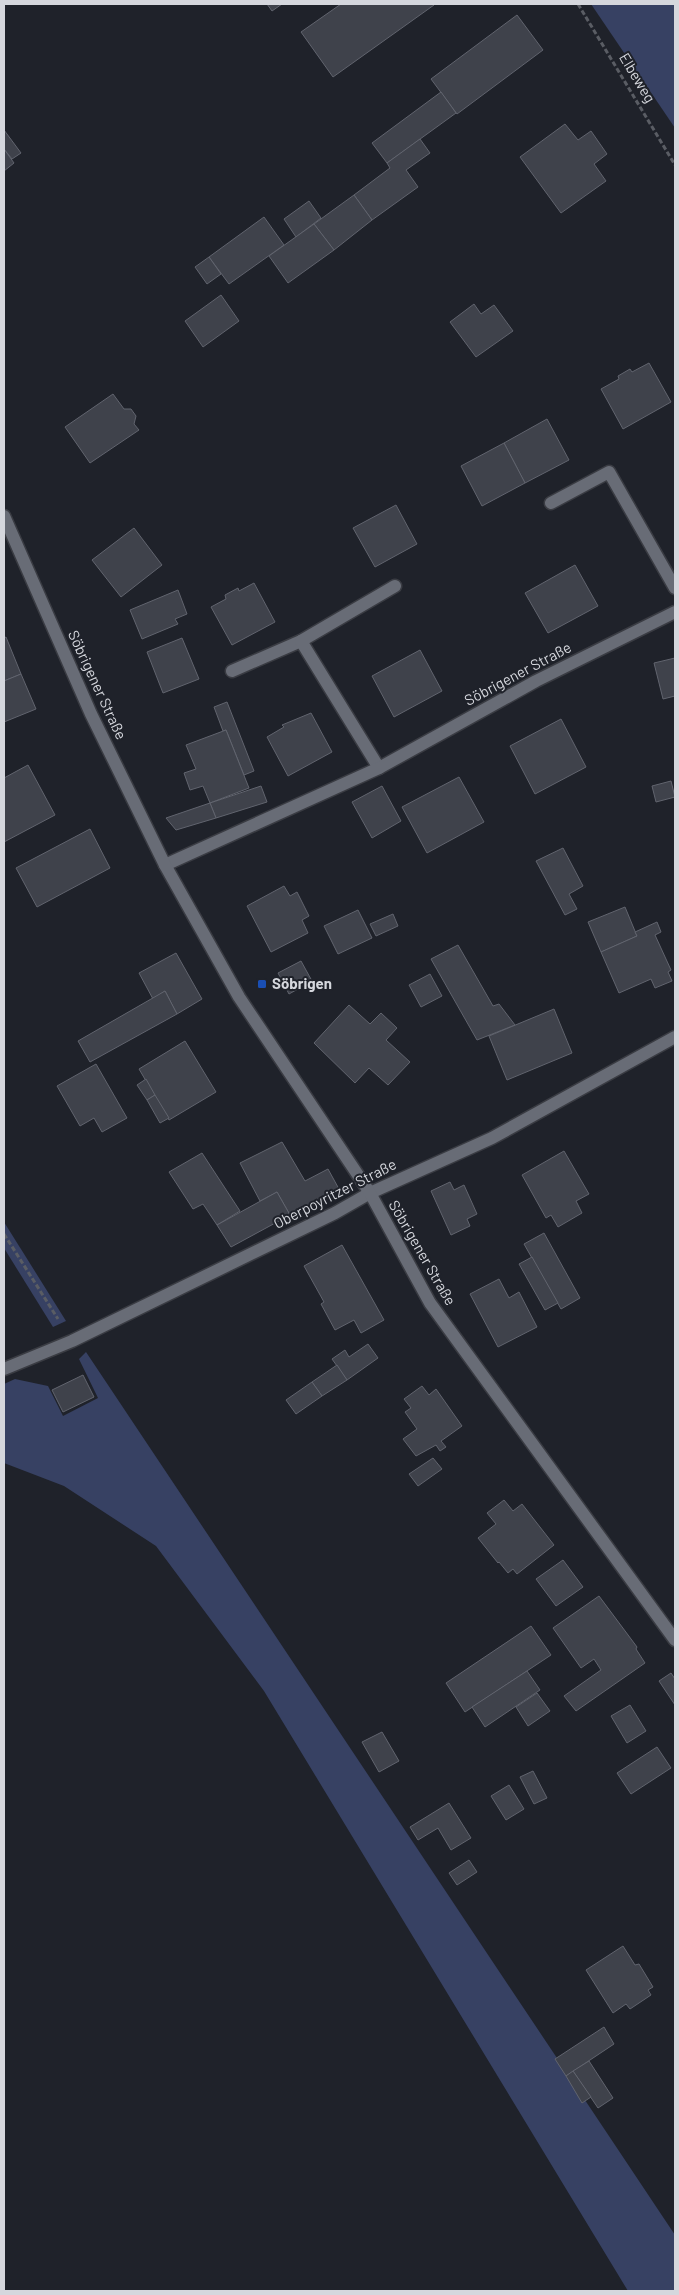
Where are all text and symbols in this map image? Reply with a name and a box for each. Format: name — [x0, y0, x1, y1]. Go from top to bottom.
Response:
street label: Elbeweg — [616, 49, 660, 106]
street label: Söbrigener Straße — [65, 627, 131, 742]
street label: Söbrigener Straße — [461, 637, 574, 709]
place label: Söbrigen — [272, 974, 332, 992]
marker: Söbrigen — [256, 978, 268, 990]
street label: Oberpoyritzer Straße — [270, 1154, 399, 1232]
street label: Söbrigener Straße — [385, 1197, 460, 1308]

